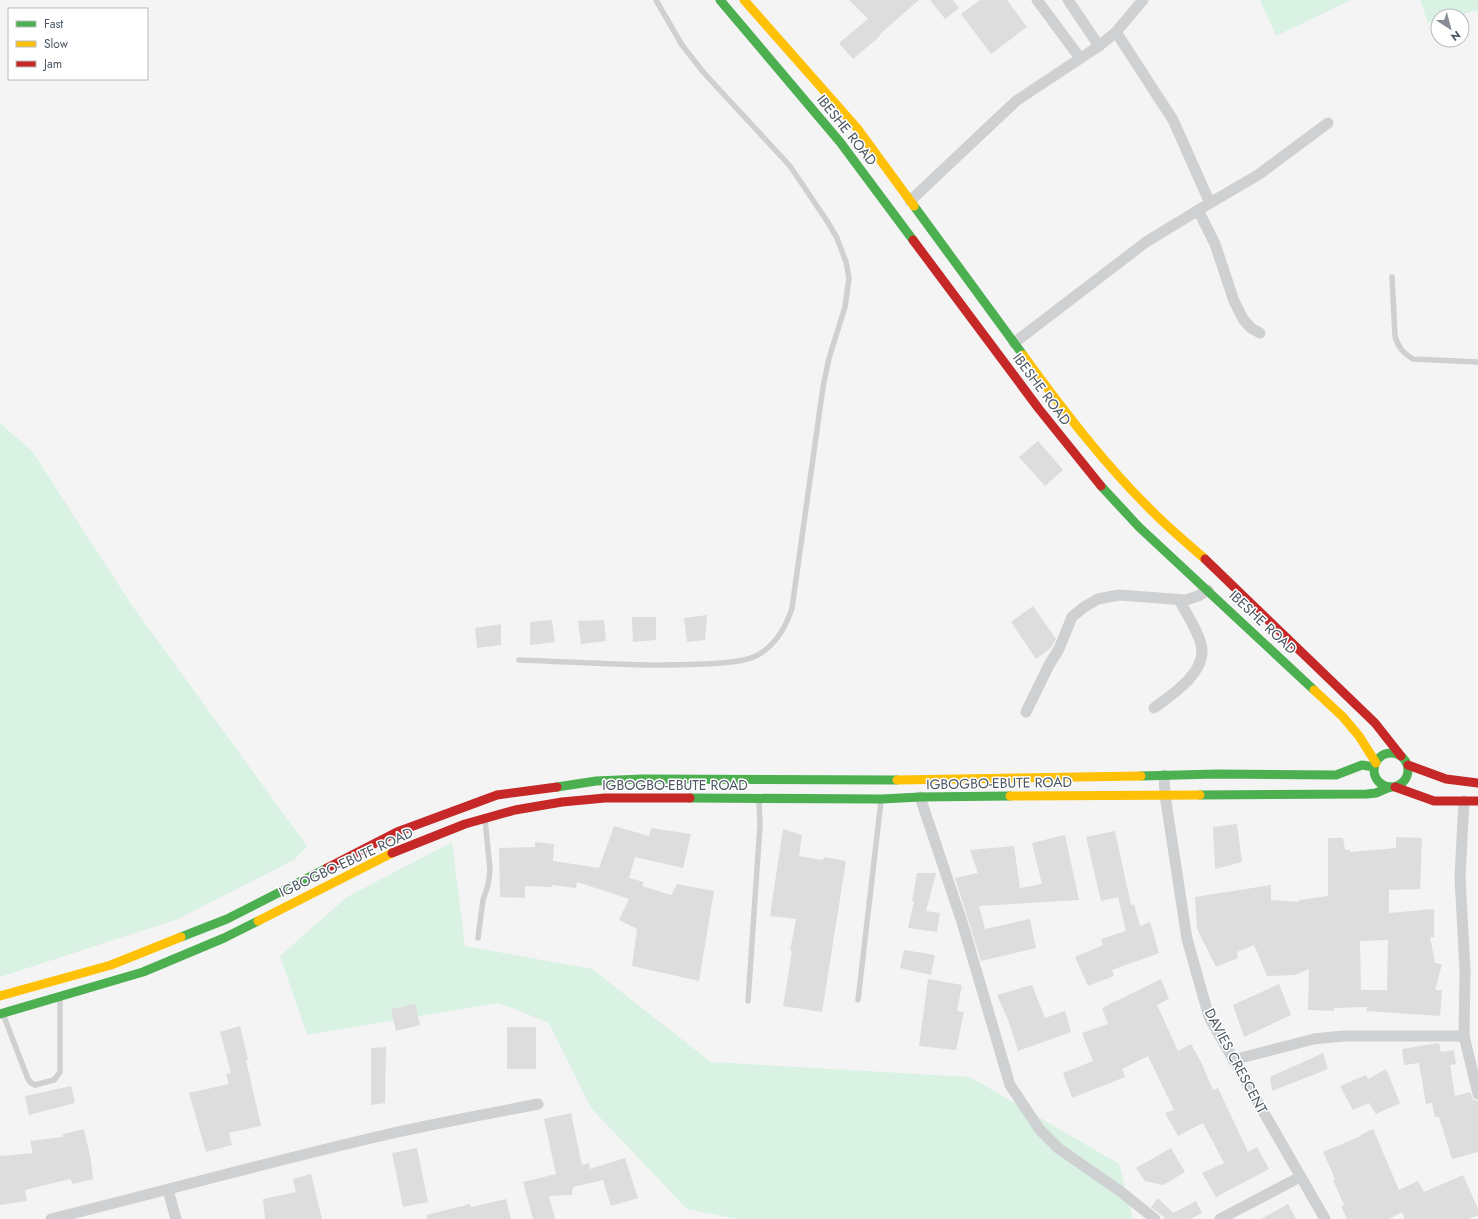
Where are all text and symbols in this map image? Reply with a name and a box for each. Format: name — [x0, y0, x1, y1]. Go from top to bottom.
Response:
legend — [8, 8, 148, 80]
north arrow — [1430, 8, 1470, 48]
text: Fast — [44, 15, 63, 33]
text: N — [1448, 27, 1464, 45]
text: Slow — [44, 35, 69, 53]
text: Jam — [42, 55, 62, 73]
street label: IBESHE ROAD — [812, 90, 882, 170]
street label: IBESHE ROAD — [1008, 349, 1076, 429]
street label: IBESHE ROAD — [1225, 585, 1301, 659]
street label: IGBOGBO-EBUTE ROAD — [926, 772, 1072, 794]
street label: IGBOGBO-EBUTE ROAD — [602, 775, 748, 795]
street label: IGBOGBO-EBUTE ROAD — [276, 822, 416, 902]
street label: DAVIES CRESCENT — [1200, 1005, 1272, 1118]

